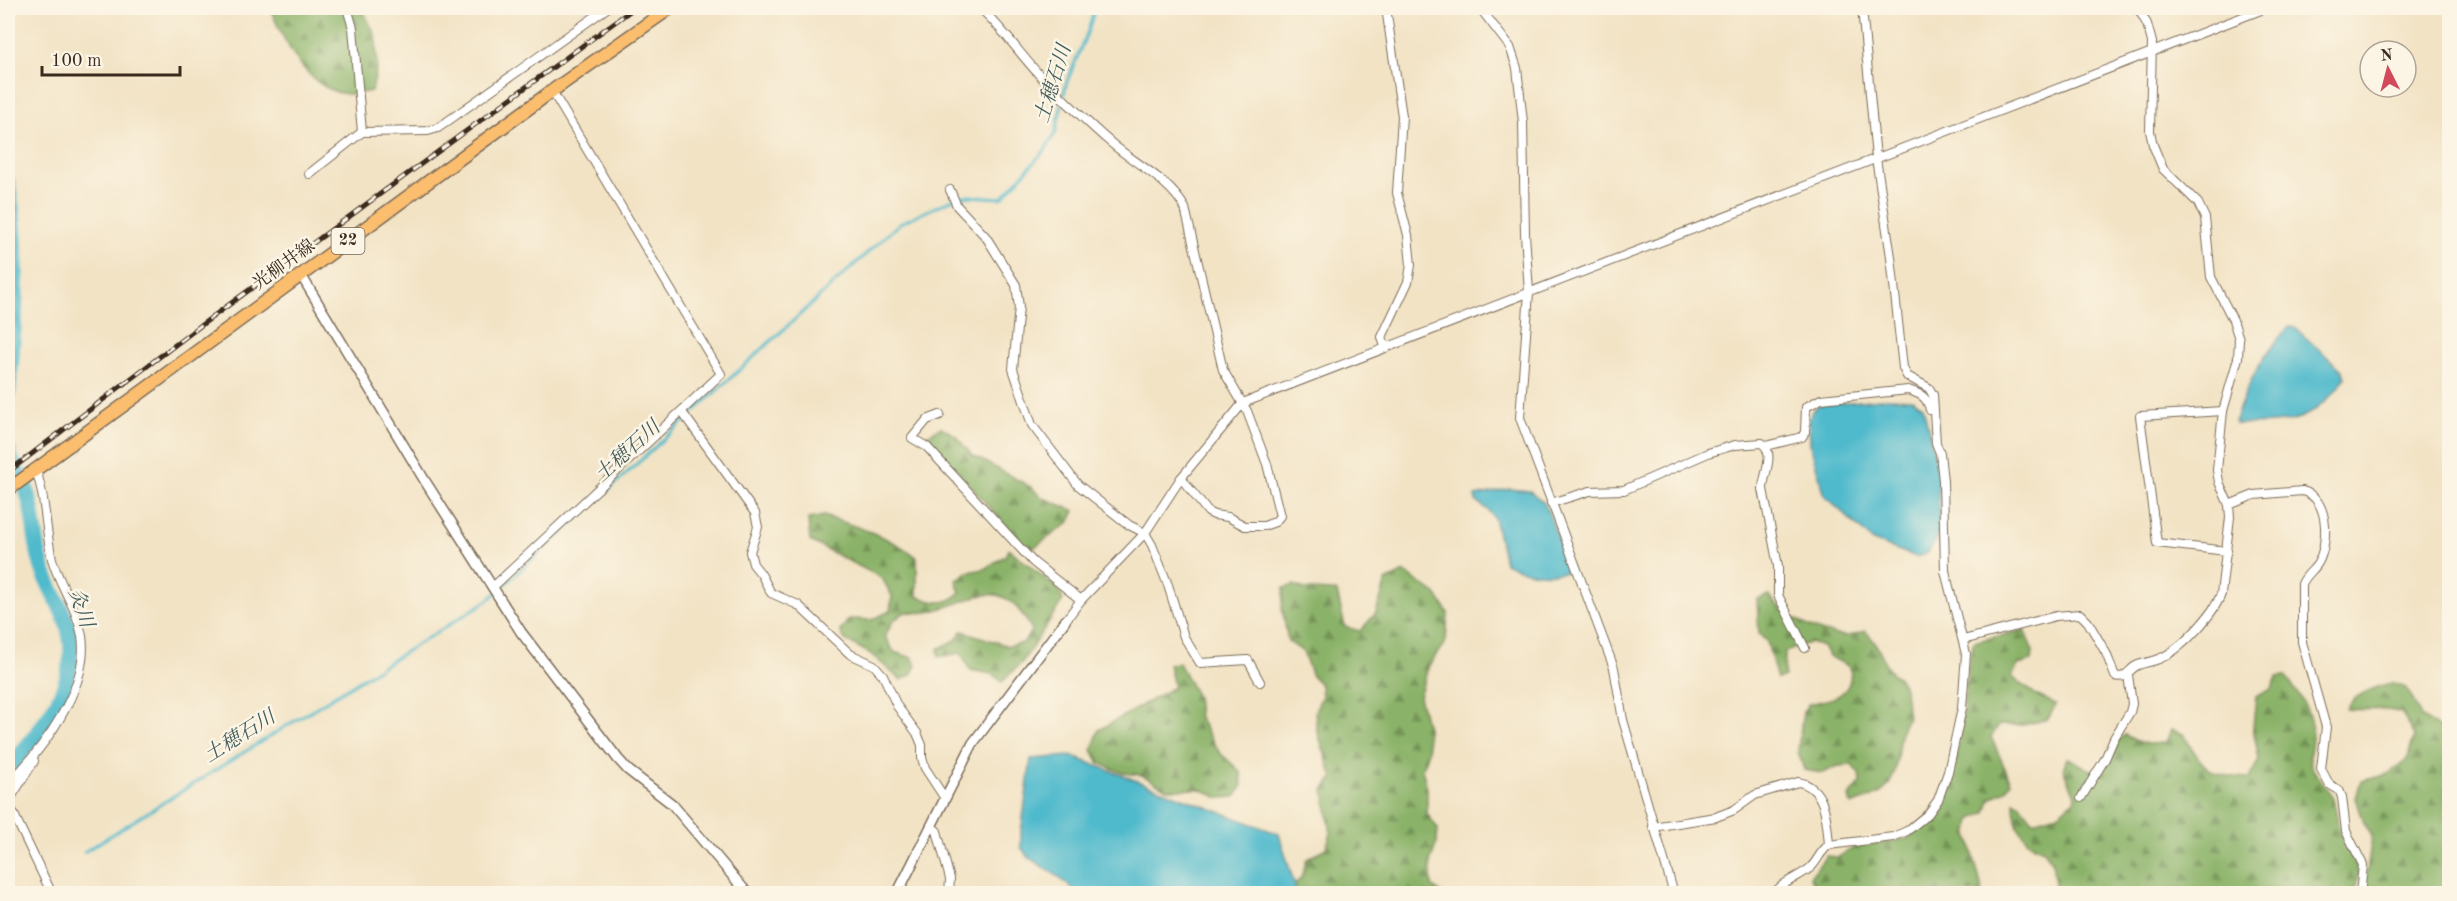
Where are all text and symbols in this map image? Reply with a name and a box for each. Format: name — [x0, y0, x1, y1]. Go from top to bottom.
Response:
scale bar — [42, 39, 180, 77]
north arrow — [2358, 39, 2418, 99]
water label: 土穂石川 — [1031, 40, 1076, 125]
text: N — [2380, 47, 2394, 65]
text: 100 m — [51, 52, 102, 70]
road number: 22 — [332, 228, 364, 254]
street label: 光柳井線 — [248, 235, 318, 293]
water label: 土穂石川 — [590, 415, 666, 486]
water label: 灸川 — [64, 585, 99, 632]
water label: 土穂石川 — [200, 705, 281, 767]

